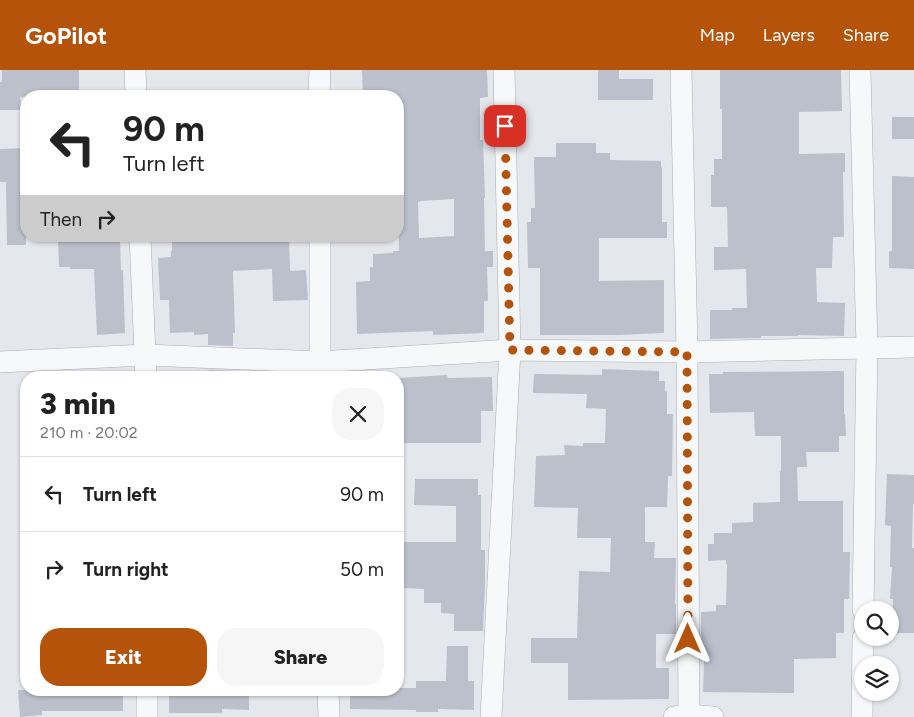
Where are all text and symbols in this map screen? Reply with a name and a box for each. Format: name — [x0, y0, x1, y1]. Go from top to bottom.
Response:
text: GoPilot — [25, 21, 107, 50]
text: Map — [700, 24, 735, 46]
text: Layers — [763, 24, 815, 46]
text: Share — [843, 24, 889, 46]
pin — [484, 105, 526, 147]
text: 90 m — [123, 108, 205, 150]
icon: left — [40, 110, 105, 175]
icon: arrive — [491, 112, 519, 140]
text: Turn left — [123, 150, 205, 177]
icon: right — [92, 205, 120, 233]
text: Then — [40, 208, 82, 231]
text: 3 min — [40, 385, 116, 422]
button: close — [332, 388, 384, 440]
text: 210 m · 20:02 — [40, 423, 138, 442]
icon: left — [40, 480, 68, 508]
text: Turn left — [83, 483, 157, 506]
text: 90 m — [340, 483, 384, 506]
icon: right — [40, 555, 68, 583]
text: Turn right — [83, 558, 169, 581]
text: 50 m — [340, 558, 384, 581]
map controls — [854, 601, 899, 701]
button: search — [854, 601, 899, 646]
position arrow — [661, 612, 713, 664]
button: Exit — [40, 628, 207, 686]
button: Share — [217, 628, 384, 686]
button: layers — [854, 656, 899, 701]

